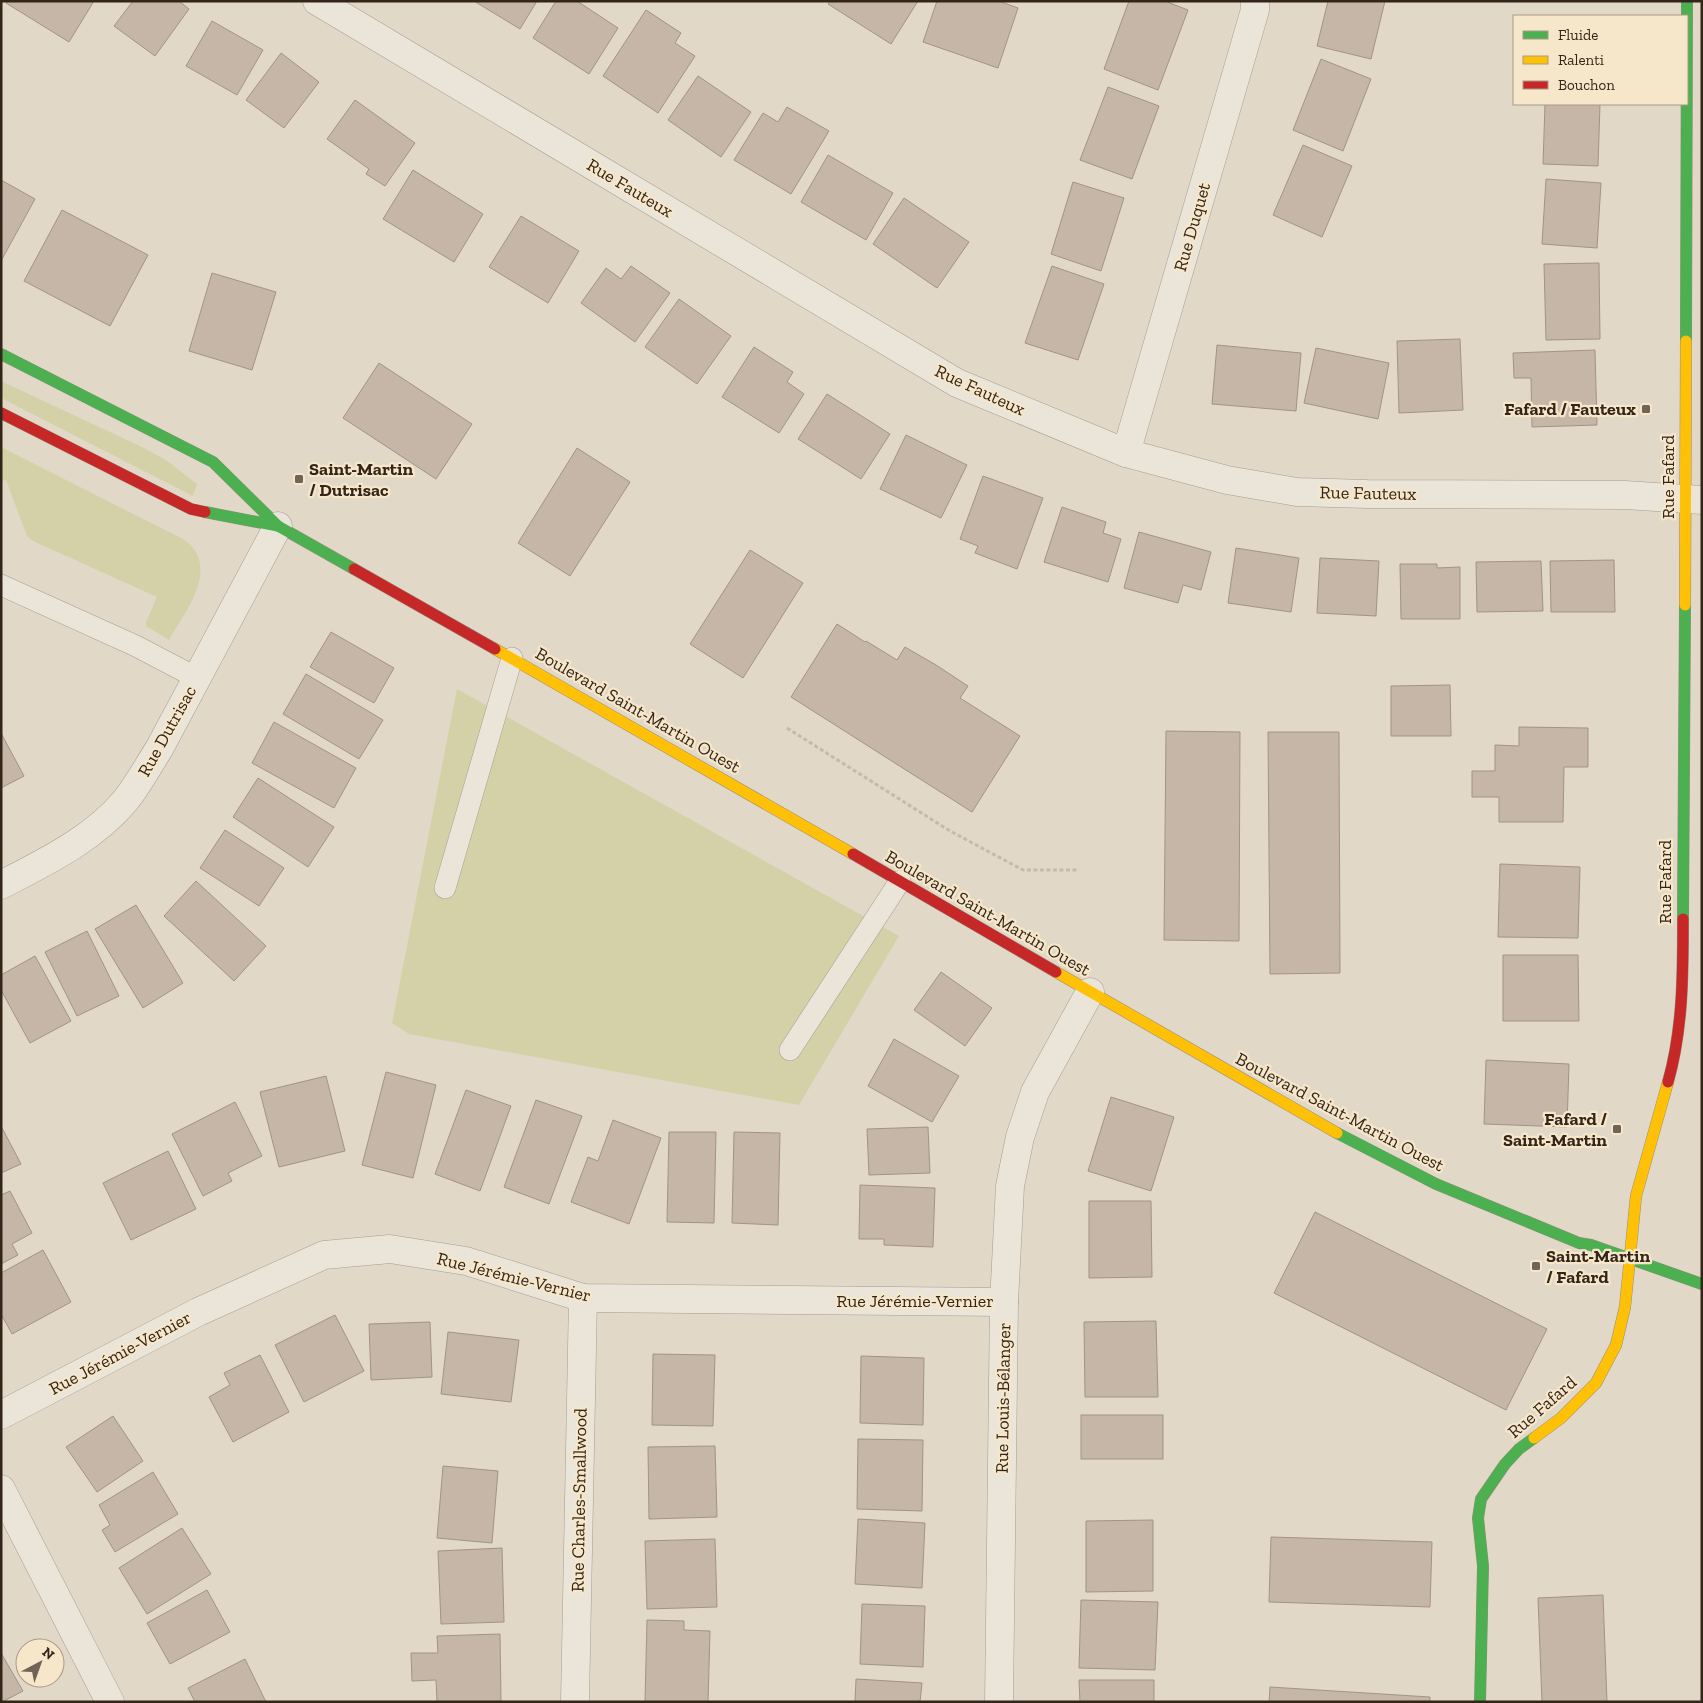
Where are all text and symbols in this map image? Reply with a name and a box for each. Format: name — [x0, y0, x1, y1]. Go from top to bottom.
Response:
legend — [1513, 15, 1688, 105]
text: Fluide — [1558, 26, 1598, 44]
text: Ralenti — [1558, 51, 1604, 69]
text: Bouchon — [1558, 76, 1615, 94]
street label: Rue Fauteux — [583, 154, 677, 222]
street label: Rue Duquet — [1169, 180, 1215, 274]
street label: Rue Fauteux — [931, 360, 1029, 420]
place label: Fafard / Fauteux — [1504, 398, 1636, 420]
marker: Fafard / Fauteux — [1640, 403, 1652, 415]
street label: Rue Fafard — [1657, 435, 1679, 519]
place label: Saint-Martin / Dutrisac — [309, 458, 413, 501]
marker: Saint-Martin / Dutrisac — [293, 473, 305, 485]
street label: Rue Fauteux — [1319, 481, 1417, 505]
street label: Boulevard Saint-Martin Ouest — [532, 642, 745, 778]
street label: Rue Dutrisac — [133, 682, 201, 780]
street label: Rue Fafard — [1654, 840, 1676, 924]
street label: Boulevard Saint-Martin Ouest — [882, 845, 1095, 981]
street label: Boulevard Saint-Martin Ouest — [1232, 1048, 1448, 1177]
place label: Fafard / Saint-Martin — [1503, 1108, 1607, 1151]
marker: Fafard / Saint-Martin — [1611, 1123, 1623, 1135]
place label: Saint-Martin / Fafard — [1546, 1245, 1650, 1288]
street label: Rue Jérémie-Vernier — [435, 1247, 593, 1307]
marker: Saint-Martin / Fafard — [1530, 1260, 1542, 1272]
street label: Rue Jérémie-Vernier — [836, 1290, 994, 1312]
street label: Rue Jérémie-Vernier — [45, 1306, 195, 1400]
street label: Rue Louis-Bélanger — [991, 1322, 1015, 1474]
street label: Rue Fafard — [1503, 1371, 1581, 1443]
street label: Rue Charles-Smallwood — [566, 1408, 592, 1592]
north arrow — [15, 1638, 65, 1688]
text: N — [39, 1644, 58, 1664]

